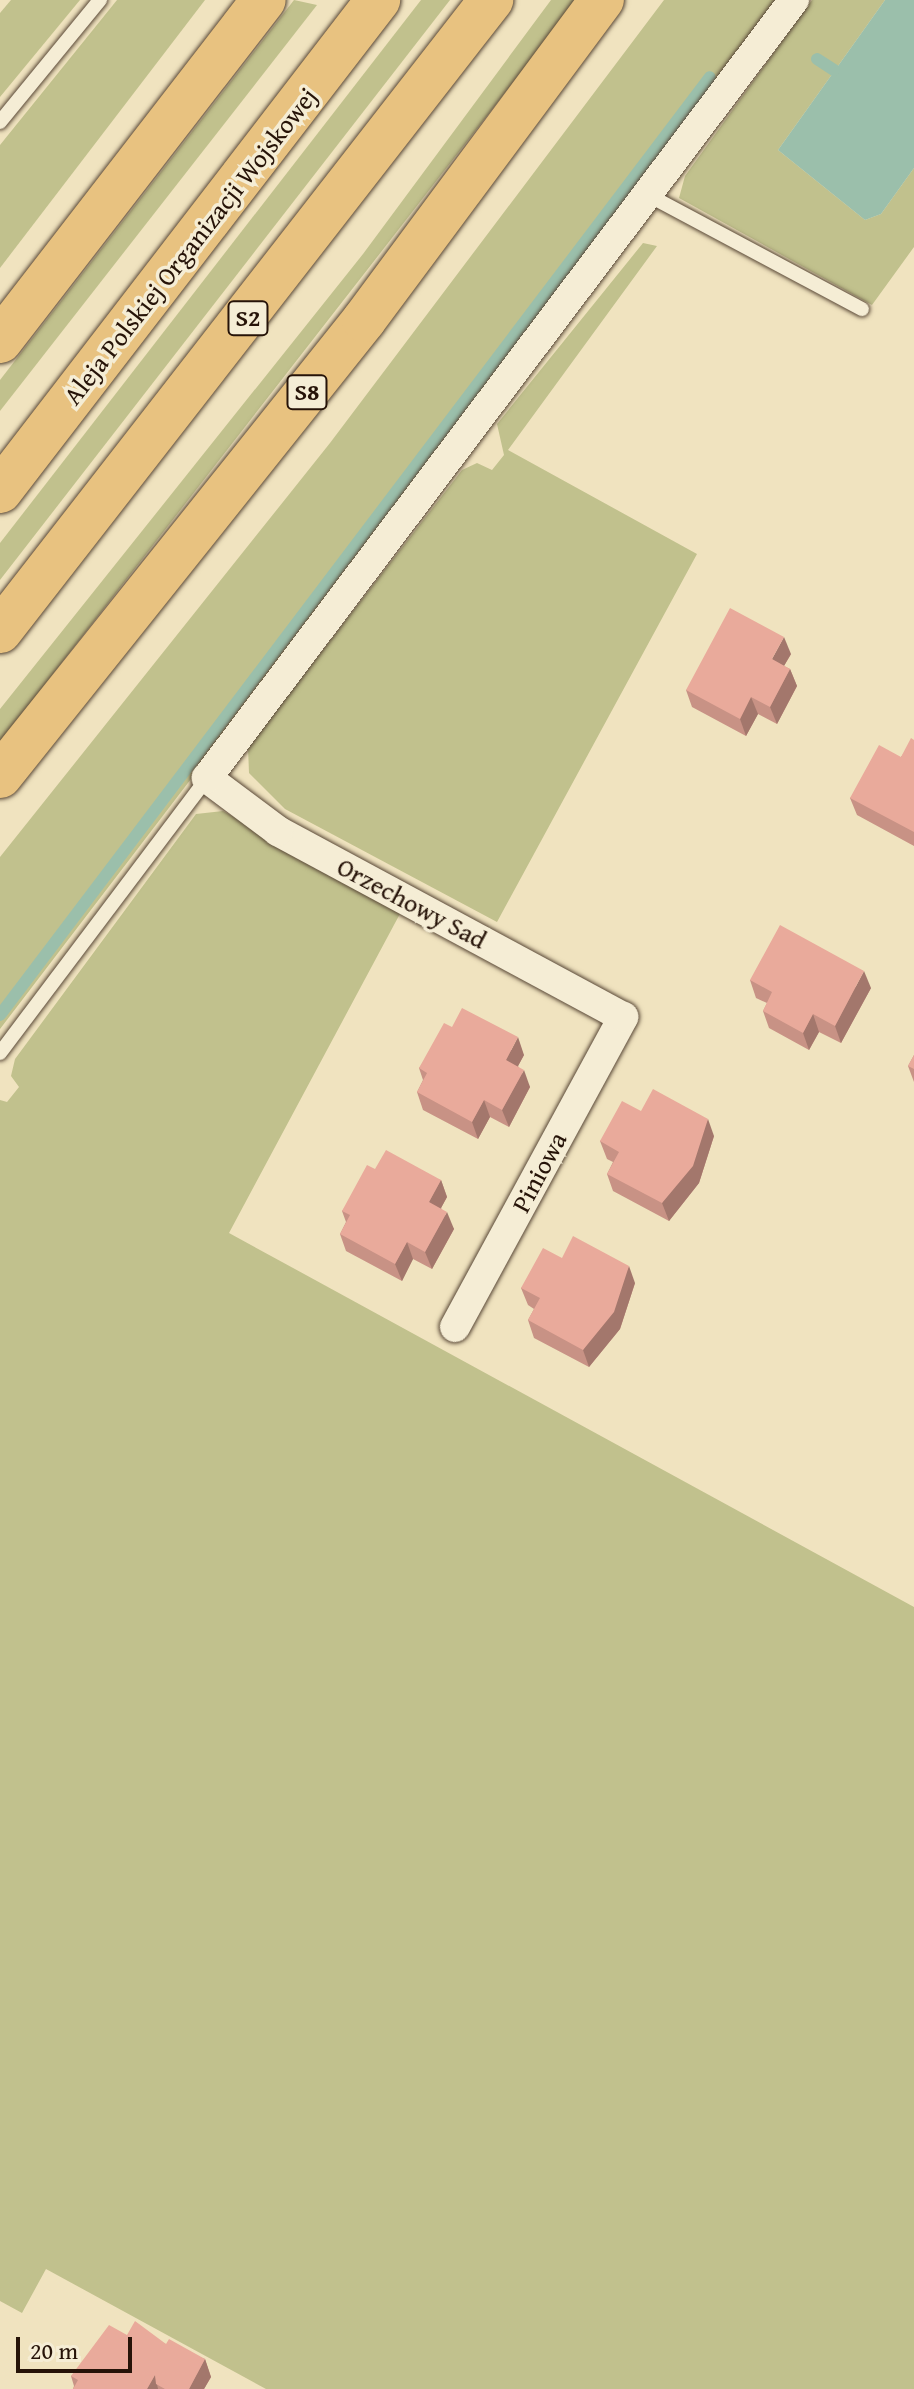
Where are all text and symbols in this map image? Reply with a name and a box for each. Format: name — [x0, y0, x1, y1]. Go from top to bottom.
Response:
street label: Aleja Polskiej Organizacji Wojskowej — [57, 81, 323, 411]
road number: S2 — [226, 298, 270, 338]
road number: S8 — [285, 372, 329, 412]
street label: Orzechowy Sad — [332, 851, 492, 955]
street label: Piniowa — [505, 1127, 573, 1217]
scale bar — [20, 2321, 136, 2371]
text: 20 m — [30, 2333, 78, 2368]

